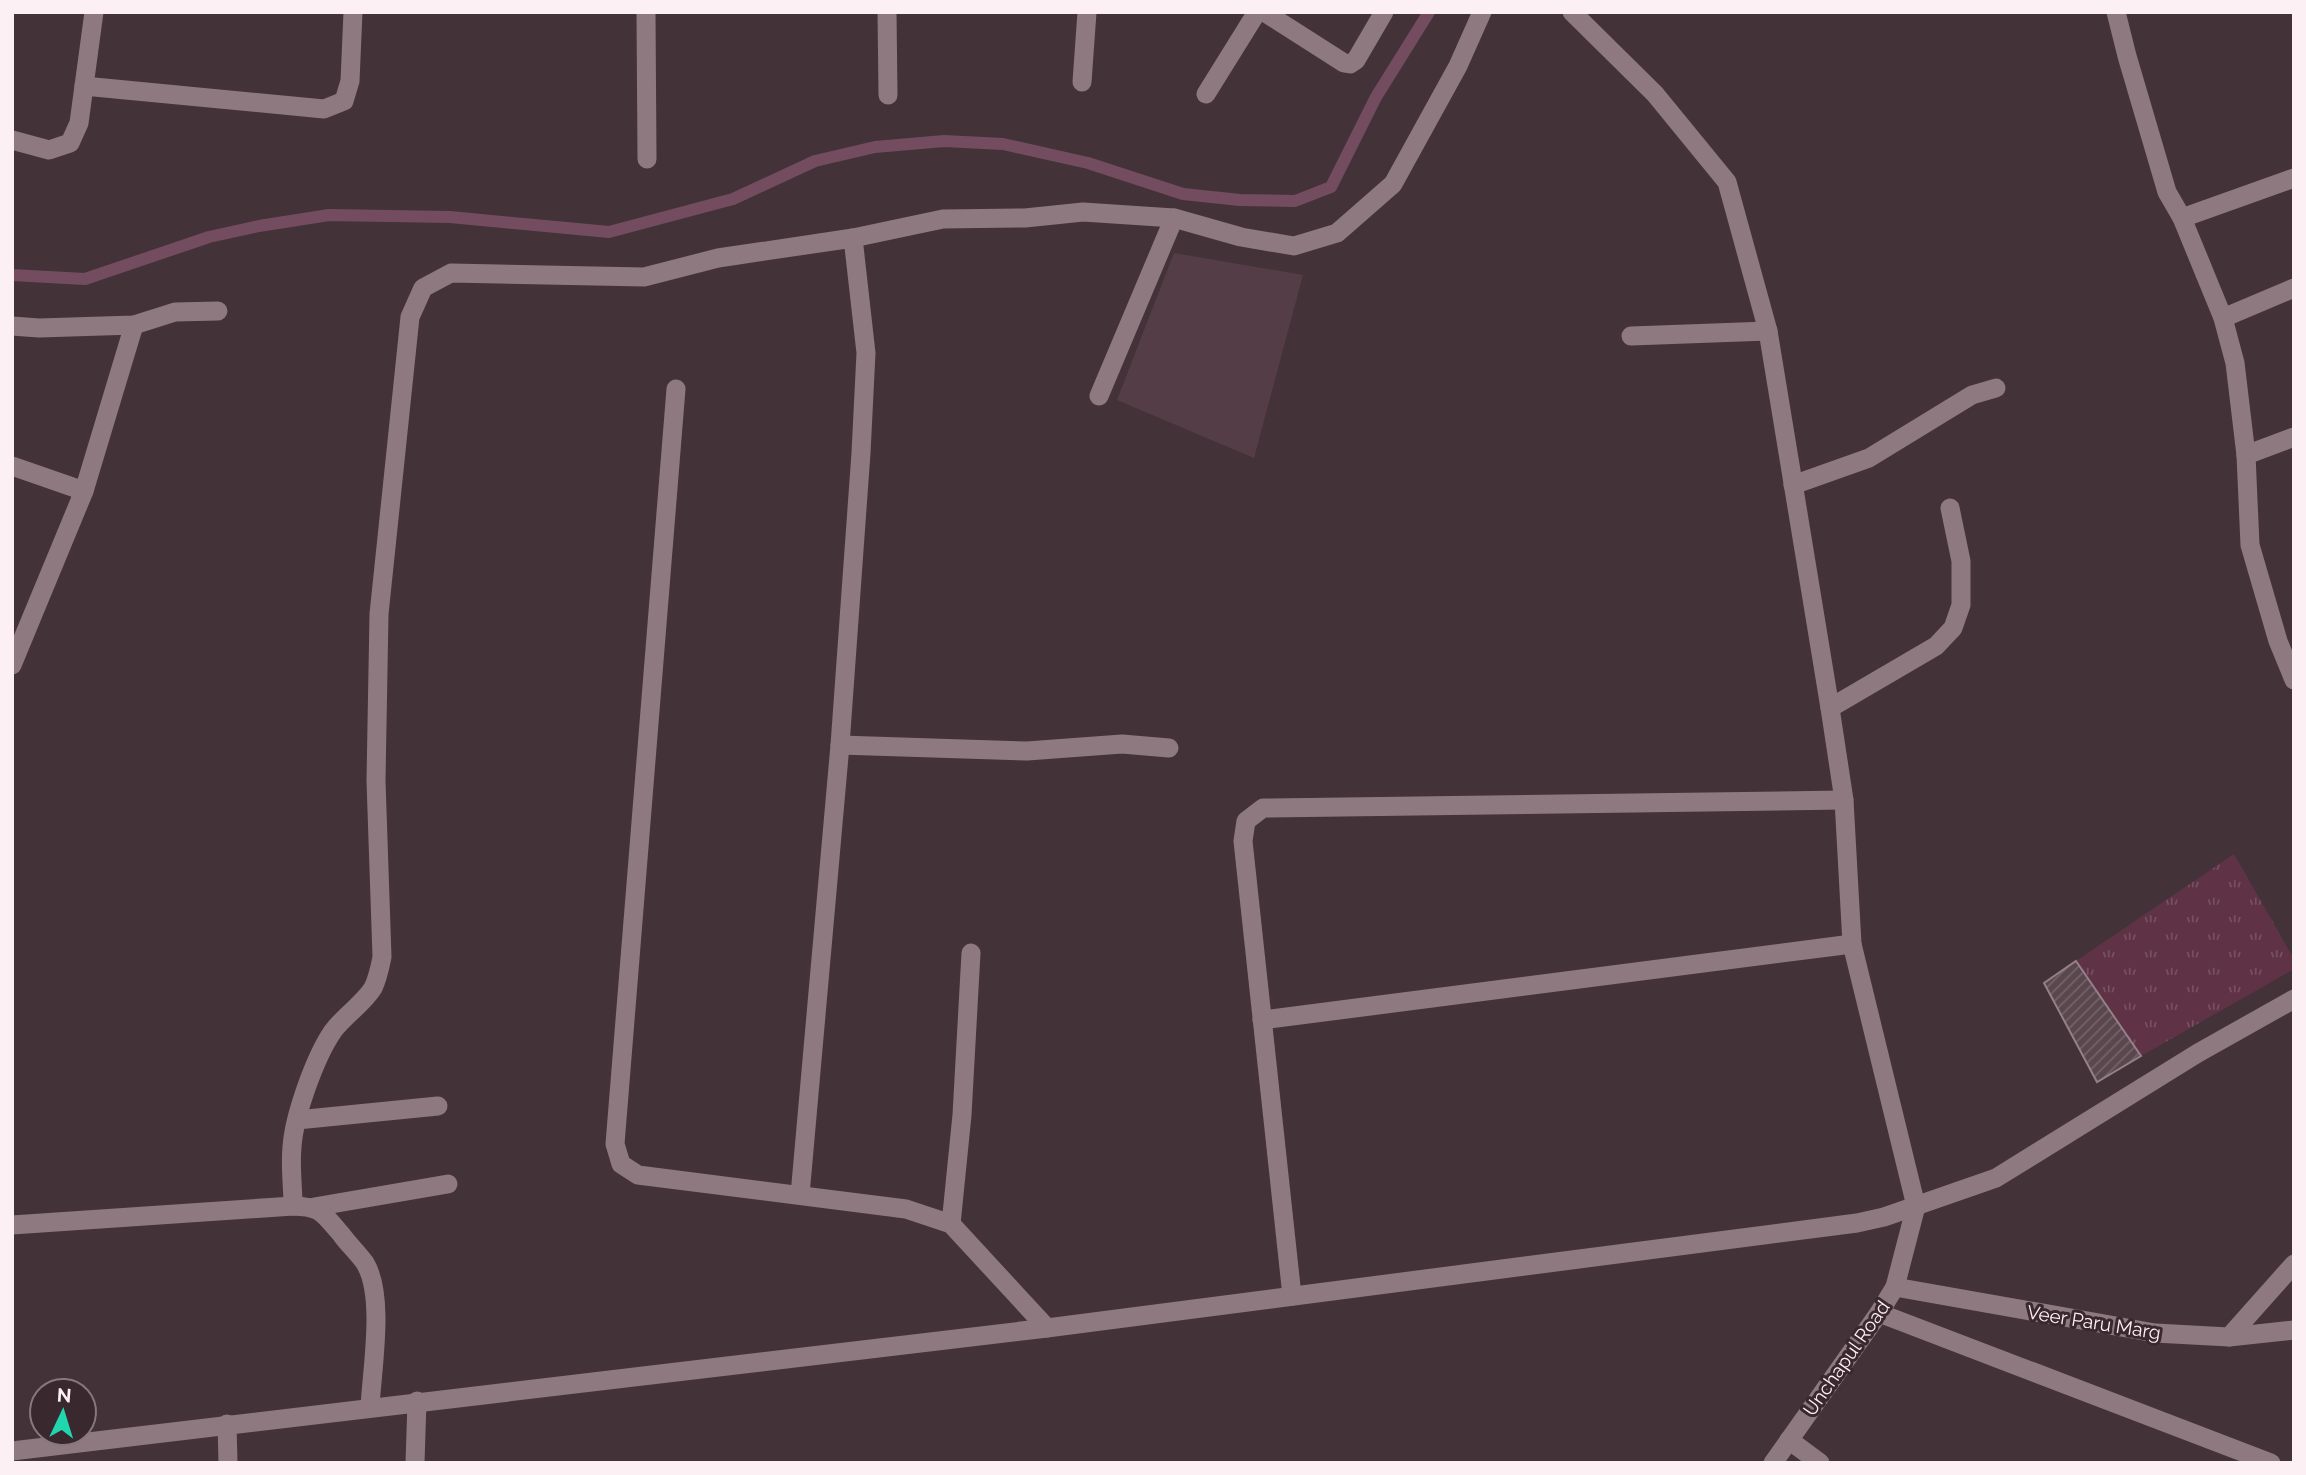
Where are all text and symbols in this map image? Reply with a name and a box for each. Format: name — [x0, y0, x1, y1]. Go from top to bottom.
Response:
street label: Unchapul Road — [1798, 1296, 1894, 1420]
street label: Veer Paru Marg — [2026, 1301, 2162, 1343]
north arrow — [28, 1377, 98, 1447]
text: N — [56, 1384, 72, 1407]

